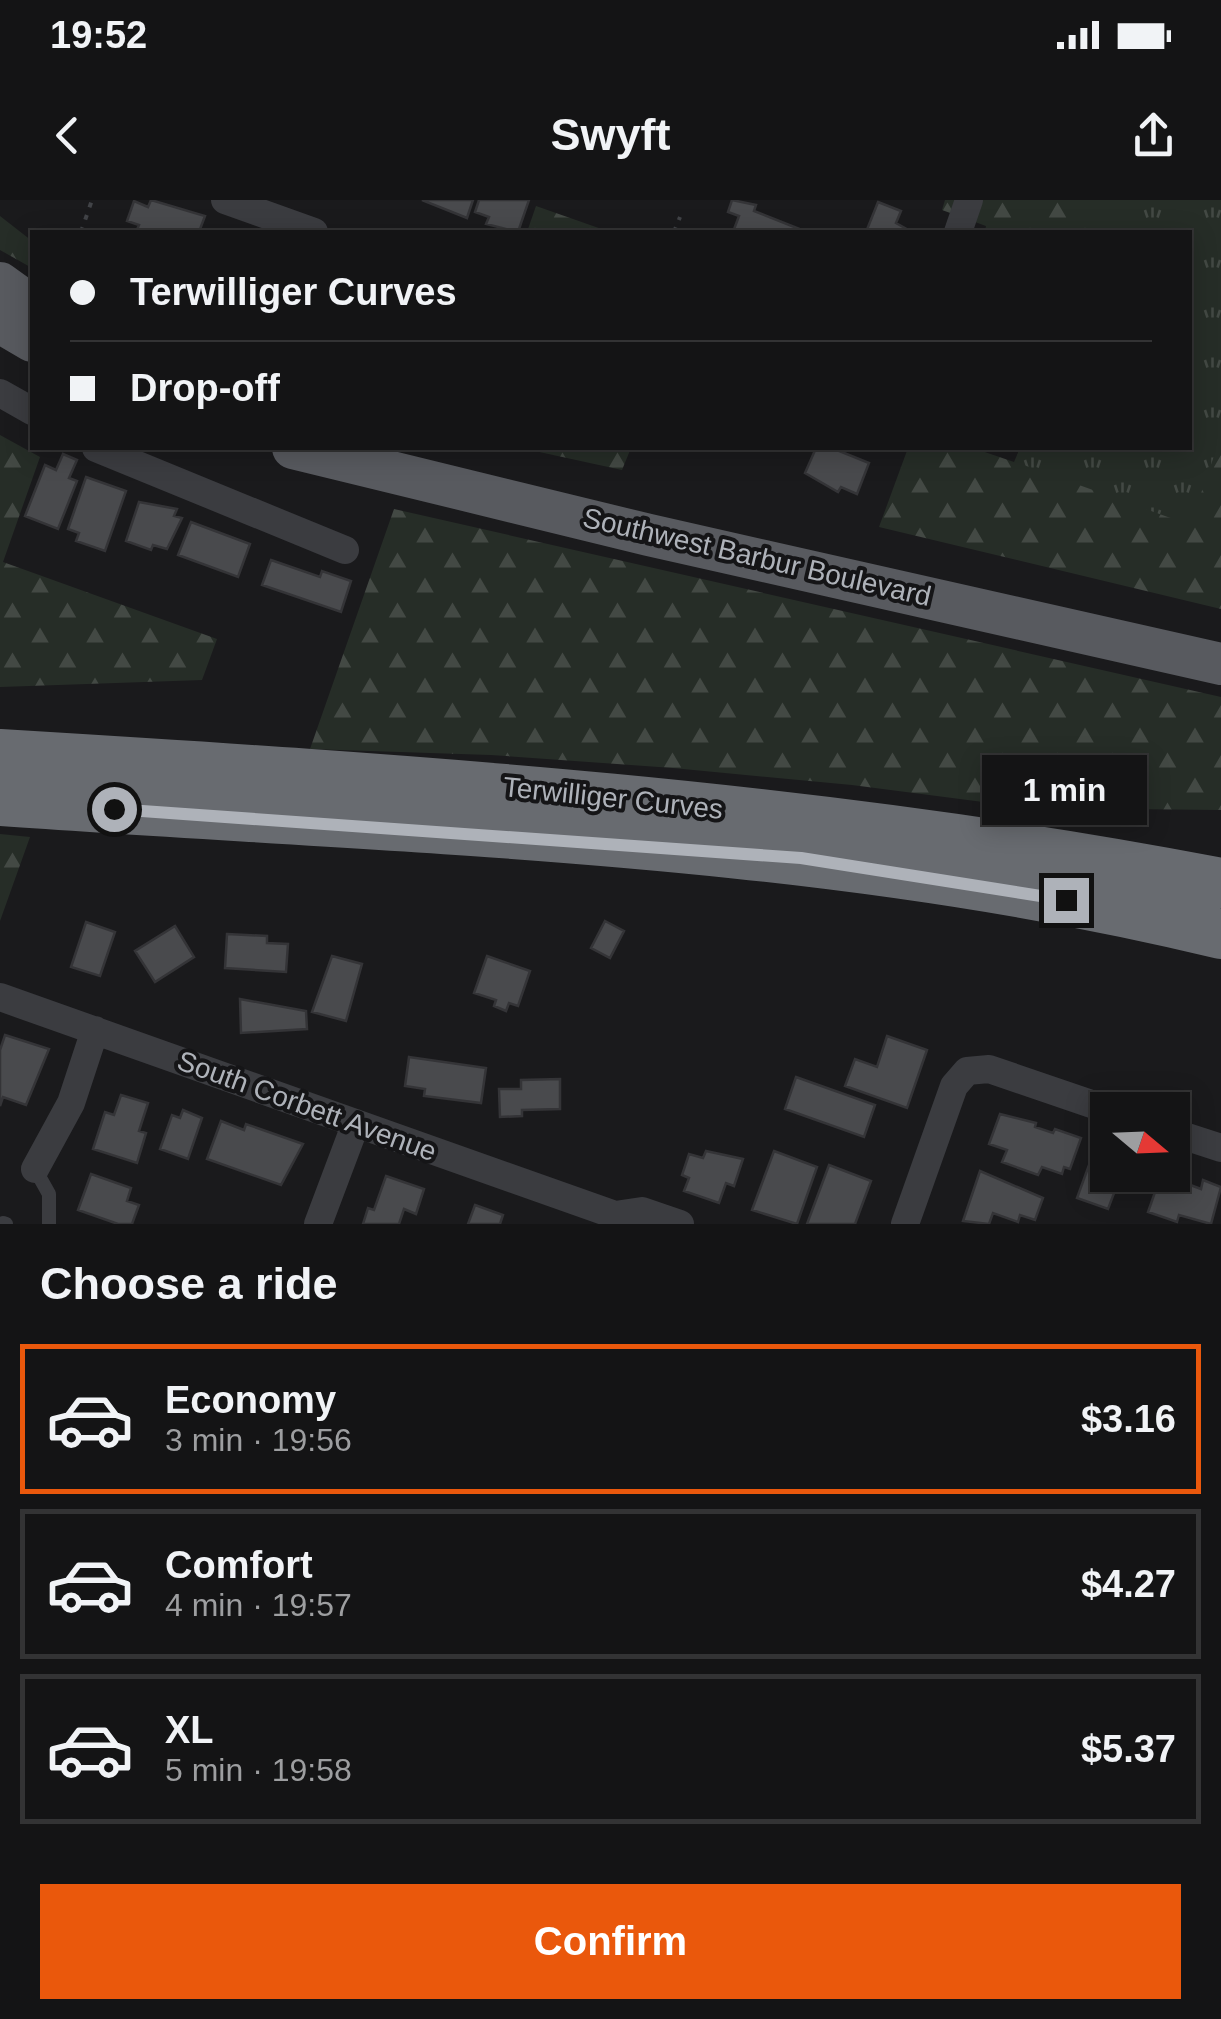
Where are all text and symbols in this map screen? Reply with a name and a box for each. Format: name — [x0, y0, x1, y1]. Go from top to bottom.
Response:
text: 19:52 — [50, 14, 147, 56]
icon: back — [40, 108, 95, 163]
icon: share — [1126, 108, 1181, 163]
text: Swyft — [550, 109, 671, 160]
text: Terwilliger Curves — [130, 271, 457, 313]
text: Drop-off — [130, 367, 280, 409]
street label: Southwest Barbur Boulevard — [580, 502, 934, 612]
callout: 1 min — [984, 755, 1148, 825]
street label: Terwilliger Curves — [502, 771, 724, 825]
text: 1 min — [1023, 772, 1106, 808]
route start — [92, 787, 137, 832]
route end — [1044, 878, 1089, 923]
street label: South Corbett Avenue — [173, 1045, 441, 1167]
north arrow — [1090, 1092, 1190, 1192]
map controls — [1090, 1092, 1190, 1192]
text: Choose a ride — [40, 1258, 338, 1309]
icon: car — [45, 1374, 135, 1464]
text: Economy — [165, 1379, 336, 1421]
text: $3.16 — [1081, 1398, 1176, 1440]
text: 3 min · 19:56 — [165, 1422, 352, 1458]
icon: car — [45, 1539, 135, 1629]
text: Comfort — [165, 1544, 313, 1586]
text: $4.27 — [1081, 1563, 1176, 1605]
text: 4 min · 19:57 — [165, 1587, 352, 1623]
icon: car — [45, 1704, 135, 1794]
text: XL — [165, 1709, 214, 1751]
text: $5.37 — [1081, 1728, 1176, 1770]
text: 5 min · 19:58 — [165, 1752, 352, 1788]
button: Confirm — [40, 1884, 1181, 1999]

